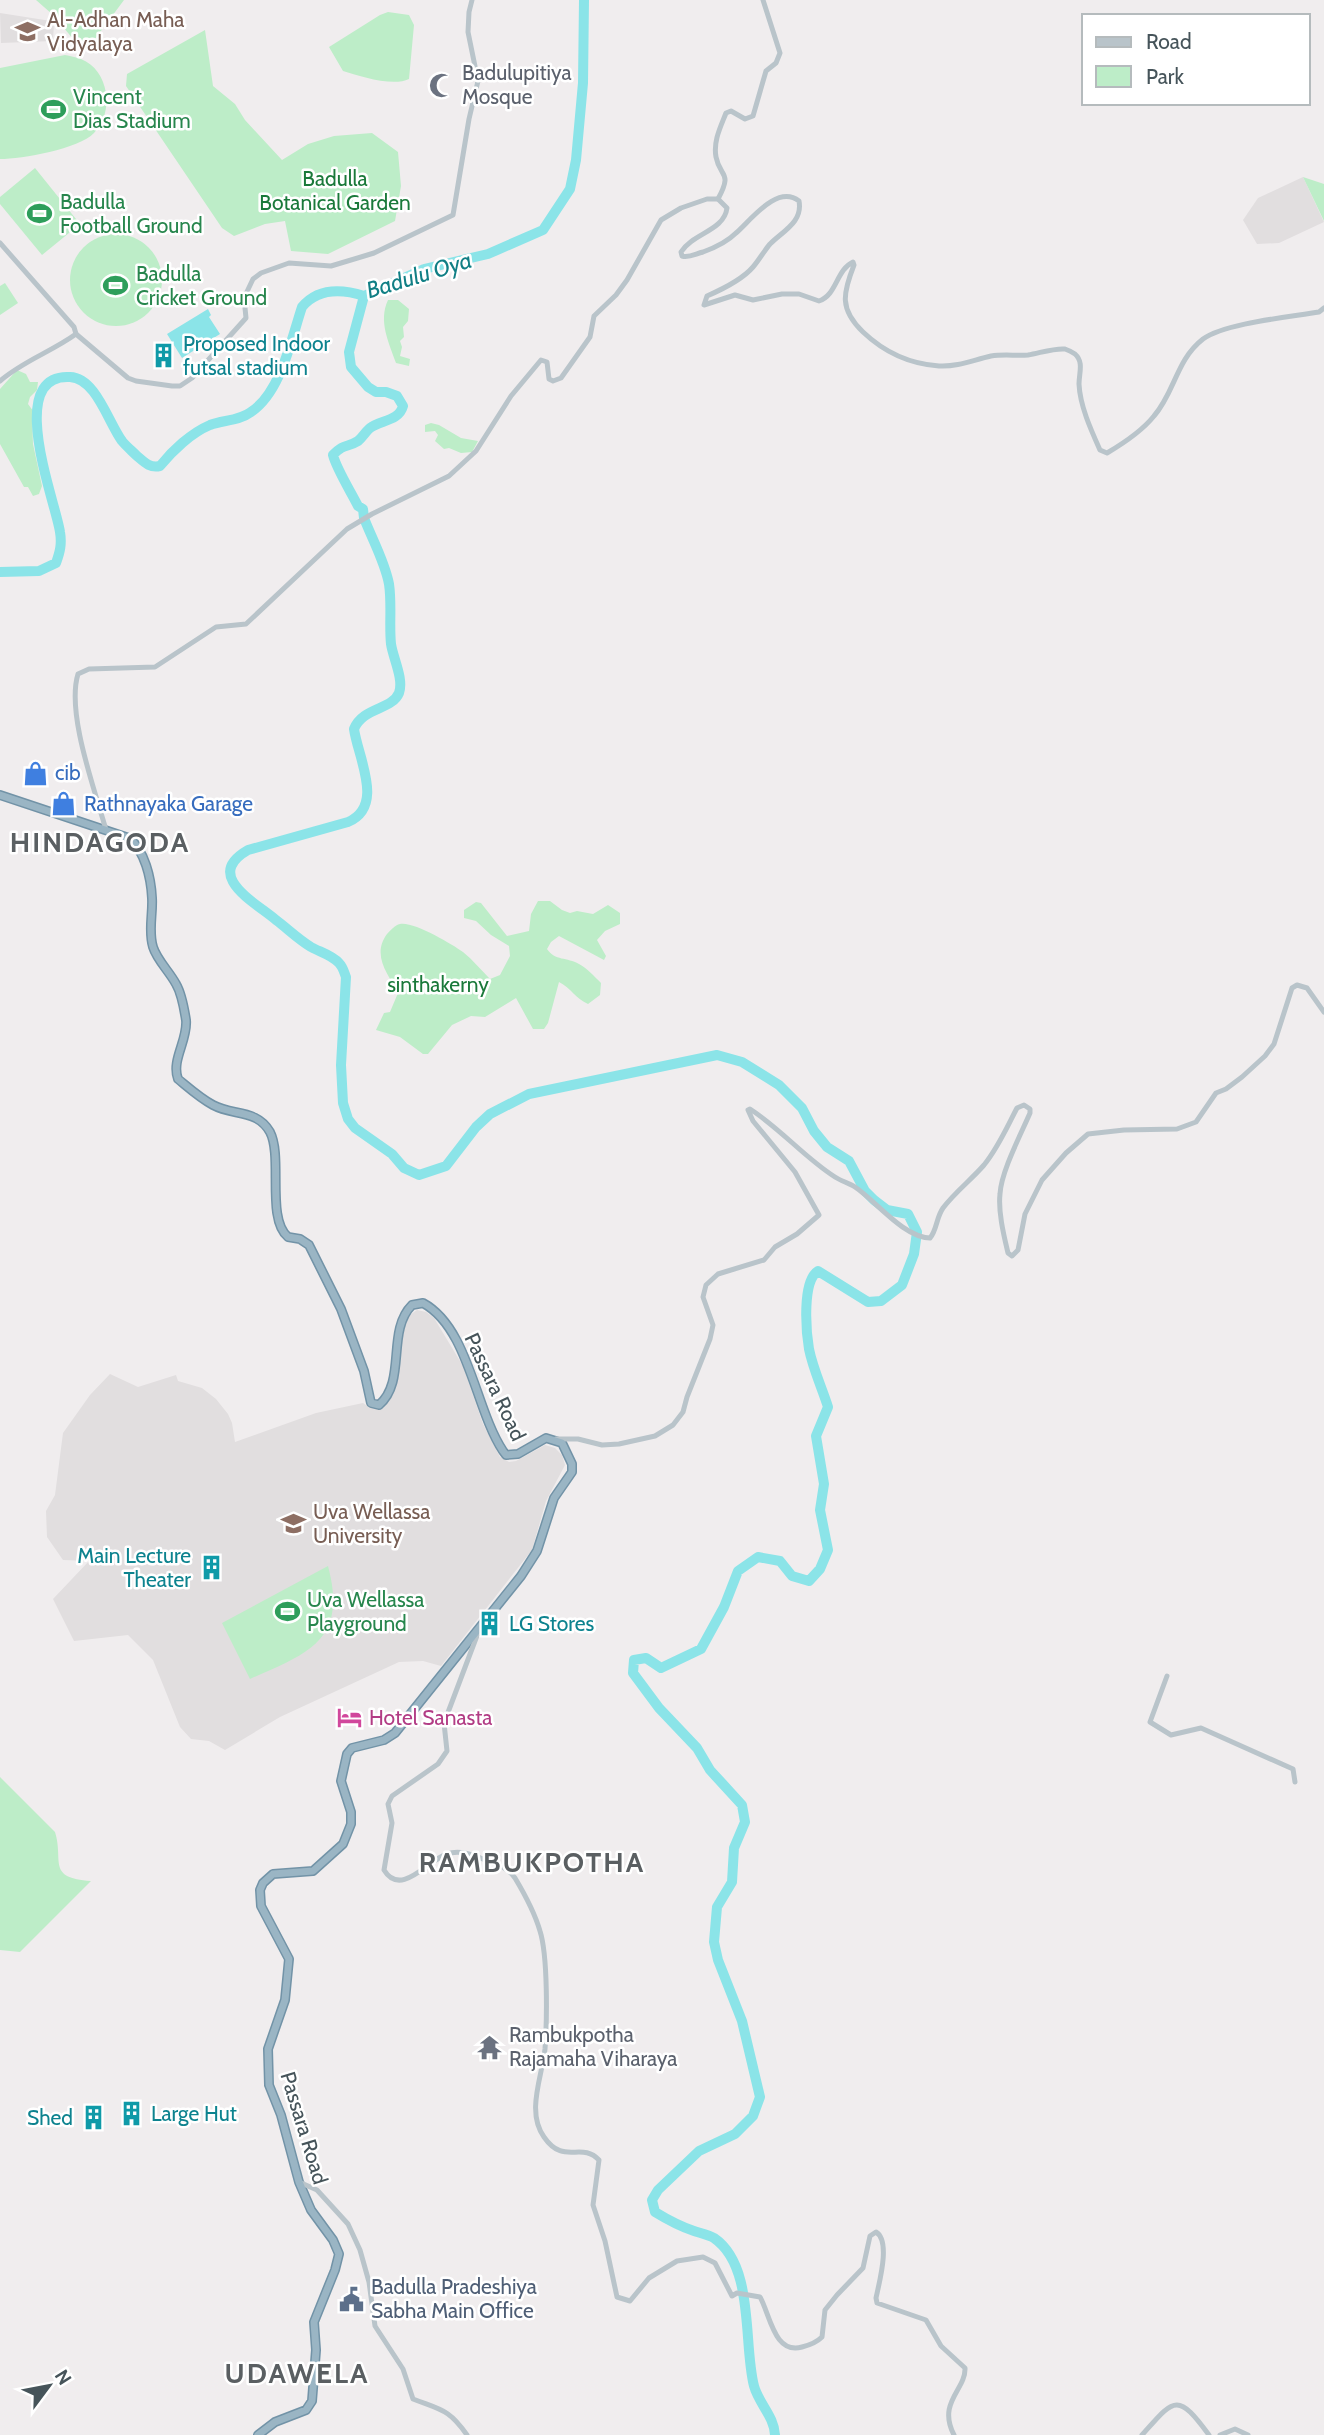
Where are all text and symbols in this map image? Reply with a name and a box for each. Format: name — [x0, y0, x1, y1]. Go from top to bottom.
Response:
place label: Al-Adhan Maha Vidyalaya — [47, 7, 184, 56]
legend — [1082, 14, 1310, 105]
school or university icon: Al-Adhan Maha Vidyalaya — [13, 18, 41, 46]
text: Road — [1146, 29, 1192, 54]
place label: Badulupitiya Mosque — [462, 60, 571, 109]
text: Park — [1146, 64, 1184, 89]
mosque icon: Badulupitiya Mosque — [428, 71, 456, 99]
place label: Vincent Dias Stadium — [73, 84, 191, 133]
sports icon: Vincent Dias Stadium — [39, 95, 67, 123]
park label: Badulla Botanical Garden — [259, 166, 411, 215]
place label: Badulla Football Ground — [60, 189, 203, 238]
sports icon: Badulla Football Ground — [26, 200, 54, 228]
water label: Badulu Oya — [363, 246, 475, 304]
place label: Badulla Cricket Ground — [136, 261, 267, 310]
sports icon: Badulla Cricket Ground — [102, 272, 130, 300]
place label: Proposed Indoor futsal stadium — [183, 331, 330, 380]
building icon: Proposed Indoor futsal stadium — [149, 342, 177, 370]
shop icon: cib — [21, 759, 49, 787]
place label: cib — [55, 760, 81, 785]
shop icon: Rathnayaka Garage — [50, 790, 78, 818]
place label: Rathnayaka Garage — [84, 791, 253, 816]
district label: HINDAGODA — [10, 825, 190, 859]
park label: sinthakerny — [387, 972, 489, 997]
street label: Passara Road — [460, 1329, 531, 1445]
place label: Uva Wellassa University — [313, 1499, 430, 1548]
school or university icon: Uva Wellassa University — [279, 1510, 307, 1538]
place label: Main Lecture Theater — [77, 1543, 191, 1592]
building icon: Main Lecture Theater — [197, 1554, 225, 1582]
place label: Uva Wellassa Playground — [307, 1587, 424, 1636]
sports icon: Uva Wellassa Playground — [273, 1598, 301, 1626]
building icon: LG Stores — [475, 1610, 503, 1638]
place label: LG Stores — [509, 1611, 594, 1636]
hotel icon: Hotel Sanasta — [335, 1704, 363, 1732]
place label: Hotel Sanasta — [369, 1705, 492, 1730]
district label: RAMBUKPOTHA — [419, 1845, 645, 1879]
place label: Rambukpotha Rajamaha Viharaya — [509, 2022, 677, 2072]
temple icon: Rambukpotha Rajamaha Viharaya — [475, 2033, 503, 2061]
street label: Passara Road — [276, 2069, 333, 2187]
building icon: Large Hut — [117, 2100, 145, 2128]
place label: Large Hut — [151, 2101, 237, 2126]
building icon: Shed — [79, 2104, 107, 2132]
place label: Shed — [27, 2105, 73, 2130]
place label: Badulla Pradeshiya Sabha Main Office — [371, 2274, 537, 2323]
public building icon: Badulla Pradeshiya Sabha Main Office — [337, 2285, 365, 2313]
north arrow — [14, 2351, 84, 2421]
district label: UDAWELA — [225, 2356, 369, 2390]
text: N — [50, 2365, 76, 2389]

